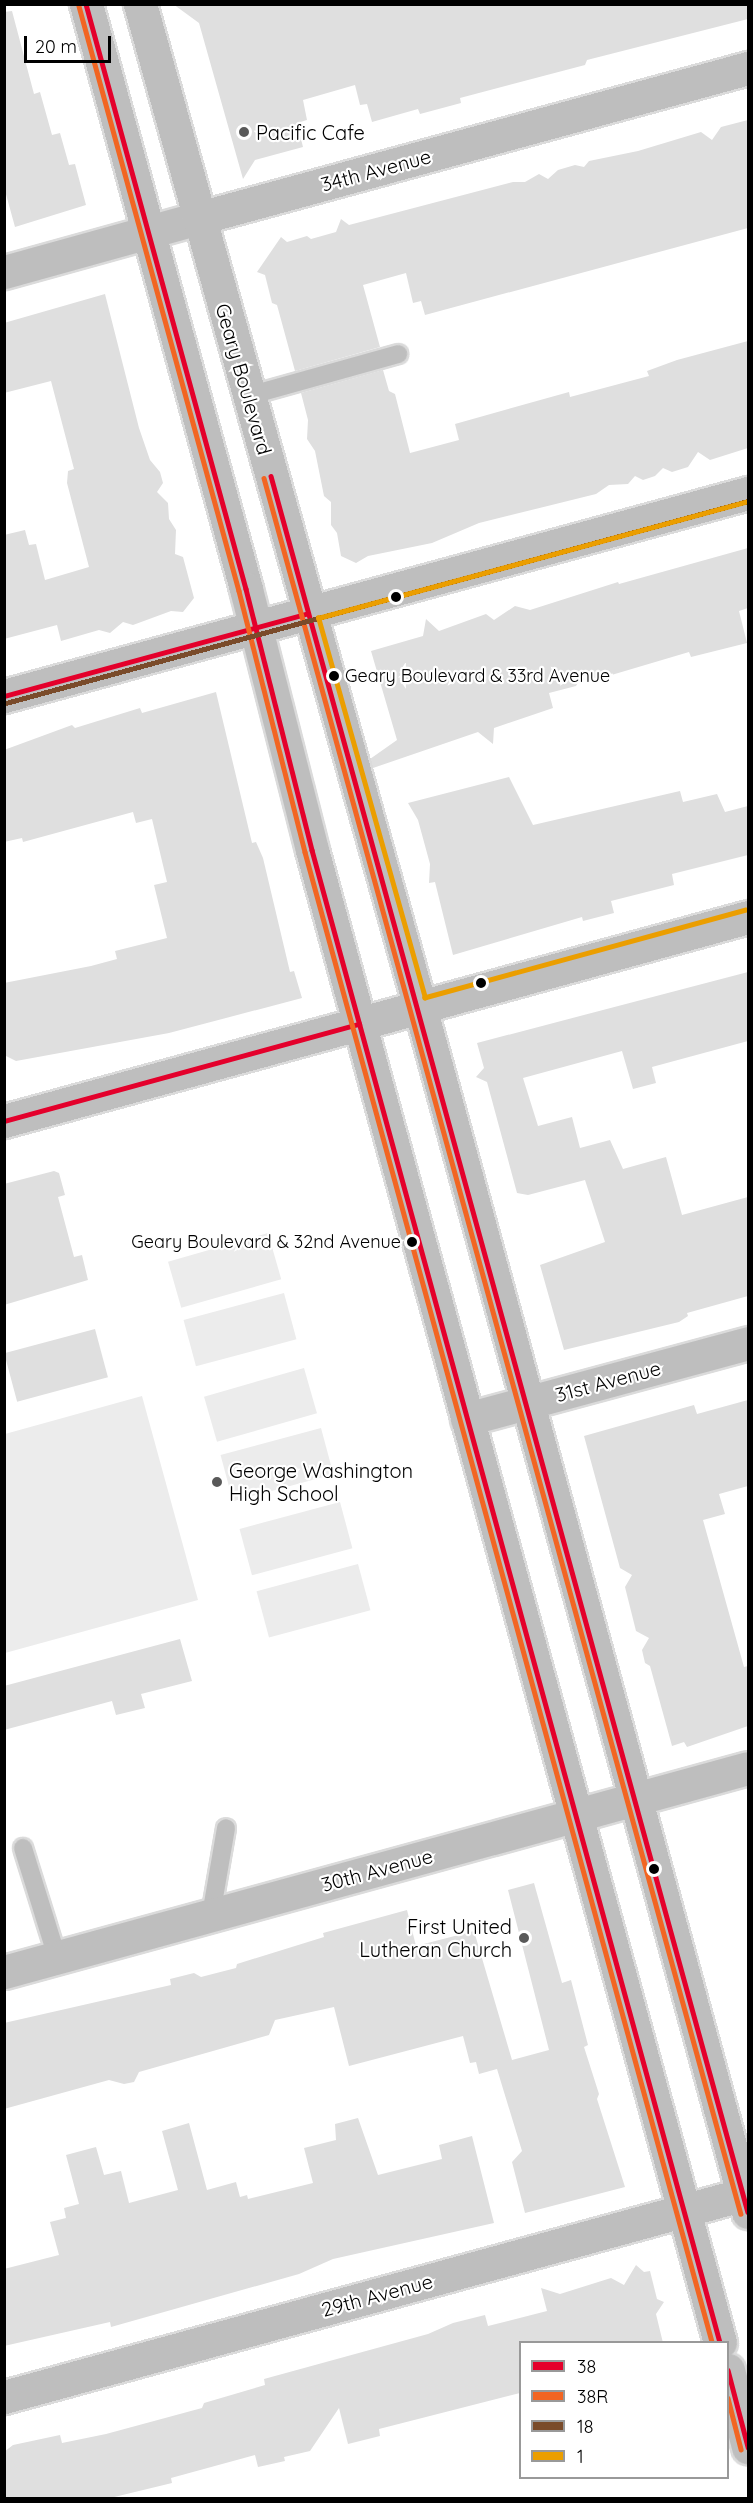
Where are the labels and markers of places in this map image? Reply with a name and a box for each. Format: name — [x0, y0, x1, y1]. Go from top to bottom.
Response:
place label: Pacific Cafe — [256, 120, 365, 144]
marker: Pacific Cafe — [237, 125, 251, 139]
unlabelled marker — [390, 591, 402, 603]
place label: Geary Boulevard & 33rd Avenue — [345, 665, 610, 687]
marker: Geary Boulevard & 33rd Avenue — [328, 670, 340, 682]
unlabelled marker — [475, 977, 487, 989]
place label: Geary Boulevard & 32nd Avenue — [131, 1231, 401, 1253]
marker: Geary Boulevard & 32nd Avenue — [406, 1236, 418, 1248]
place label: George Washington High School — [229, 1458, 413, 1505]
marker: George Washington High School — [210, 1475, 224, 1489]
unlabelled marker — [648, 1863, 660, 1875]
place label: First United Lutheran Church — [359, 1914, 512, 1961]
marker: First United Lutheran Church — [517, 1931, 531, 1945]

